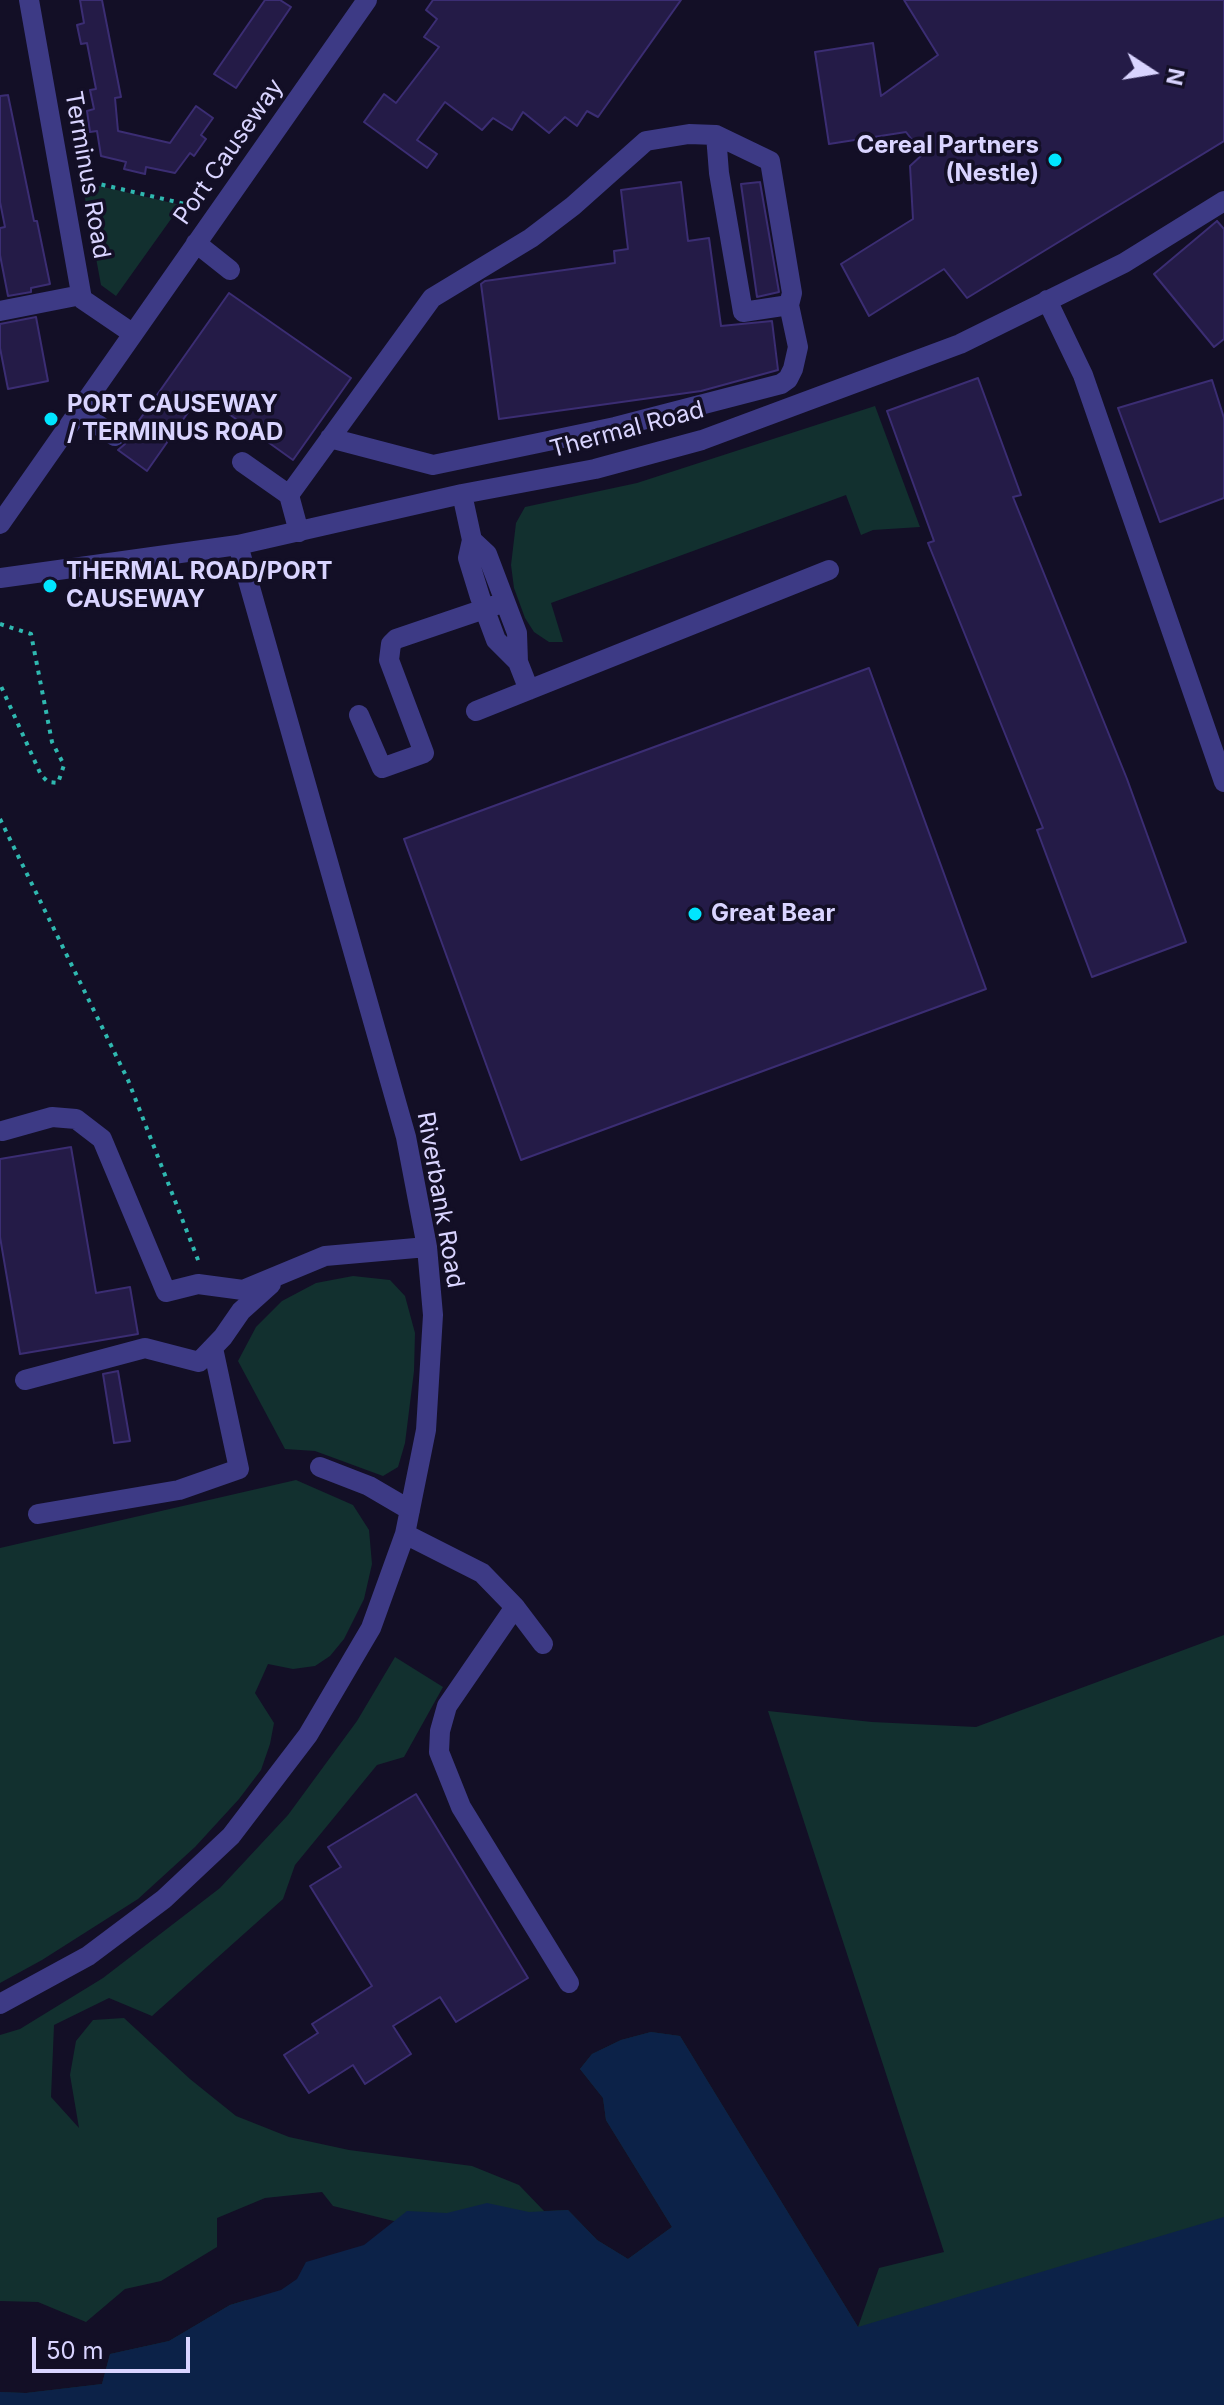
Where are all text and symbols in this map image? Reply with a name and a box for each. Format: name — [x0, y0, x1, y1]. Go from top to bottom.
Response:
north arrow — [1112, 32, 1192, 112]
text: N — [1161, 66, 1190, 88]
street label: Port Causeway — [168, 74, 290, 230]
street label: Terminus Road — [58, 89, 116, 261]
place label: Cereal Partners (Nestle) — [856, 132, 1039, 188]
marker: Cereal Partners (Nestle) — [1046, 151, 1064, 169]
place label: PORT CAUSEWAY / TERMINUS ROAD — [67, 391, 283, 447]
street label: Thermal Road — [547, 396, 707, 464]
marker: PORT CAUSEWAY / TERMINUS ROAD — [42, 410, 60, 428]
place label: THERMAL ROAD/PORT CAUSEWAY — [66, 558, 333, 614]
marker: THERMAL ROAD/PORT CAUSEWAY — [41, 577, 59, 595]
place label: Great Bear — [711, 900, 835, 928]
marker: Great Bear — [686, 905, 704, 923]
street label: Riverbank Road — [410, 1110, 470, 1290]
scale bar — [36, 2321, 194, 2371]
text: 50 m — [46, 2336, 104, 2365]

